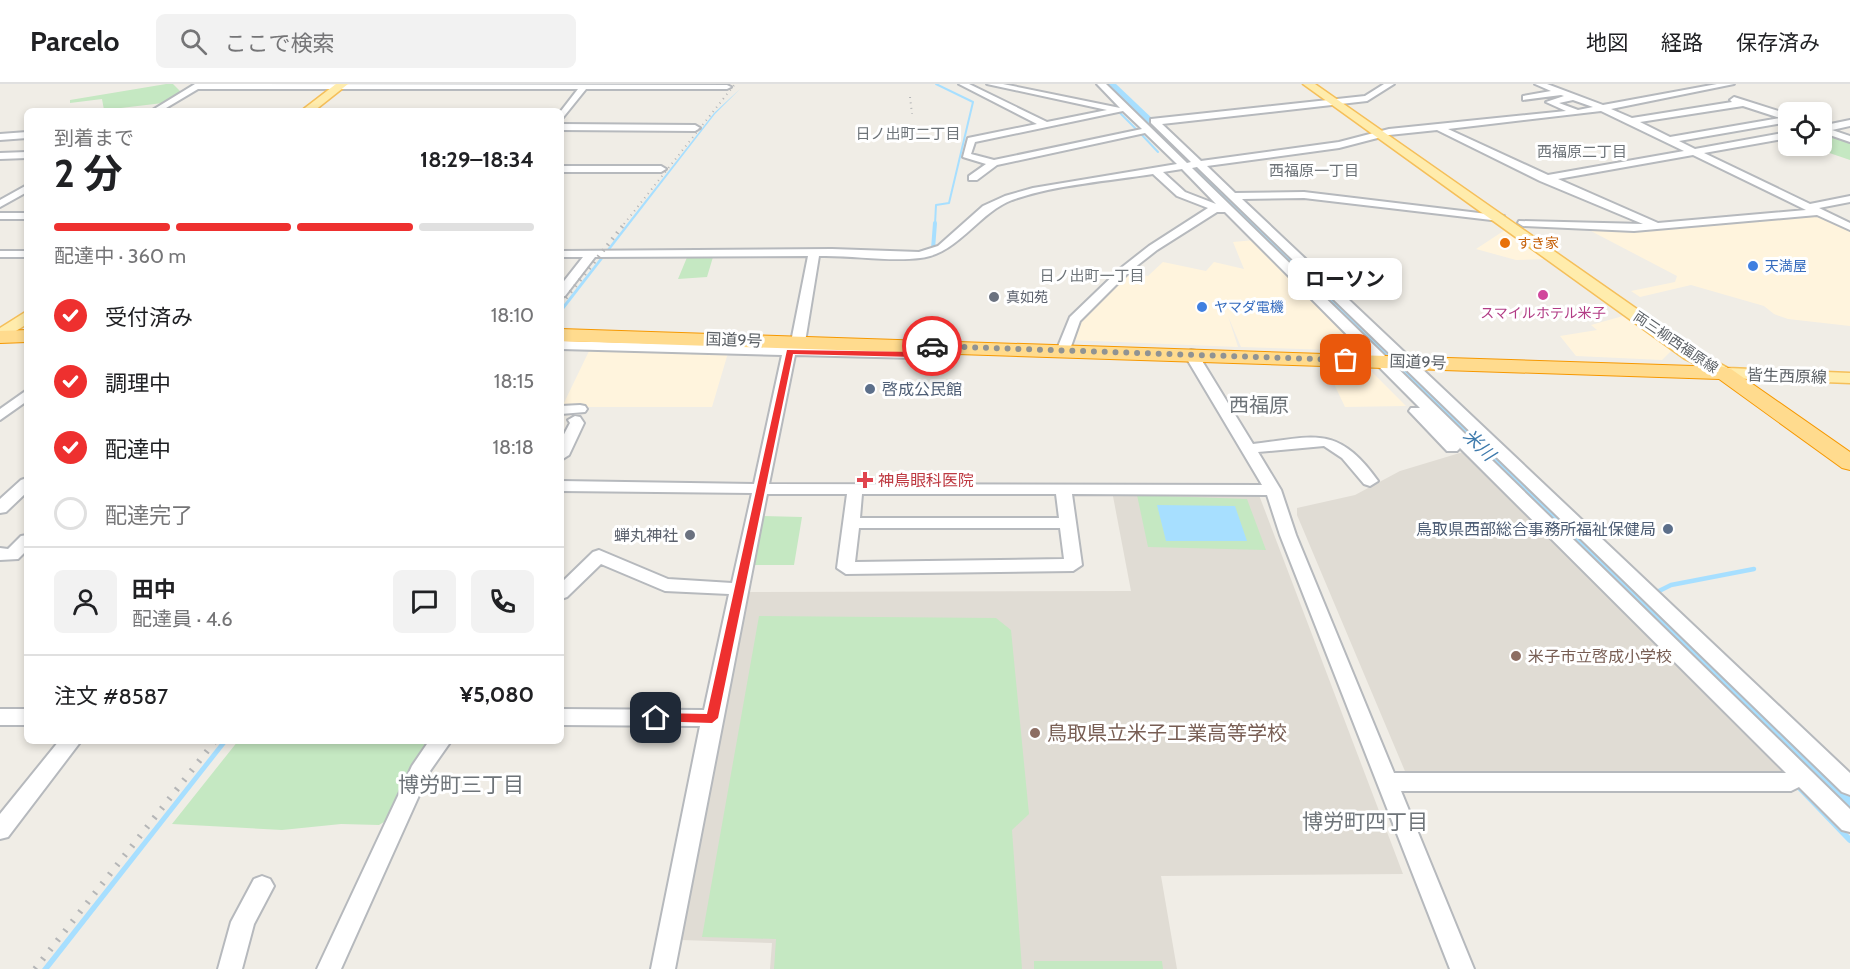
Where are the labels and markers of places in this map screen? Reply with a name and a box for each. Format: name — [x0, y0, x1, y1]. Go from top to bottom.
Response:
place label: すき家 — [1517, 234, 1559, 252]
marker: すき家 — [1498, 236, 1512, 250]
place label: 天満屋 — [1765, 257, 1807, 275]
callout: ローソン — [1289, 258, 1403, 300]
marker: 天満屋 — [1746, 259, 1760, 273]
place label: 真如苑 — [1006, 288, 1048, 306]
marker: スマイルホテル米子 — [1536, 288, 1550, 302]
marker: 真如苑 — [987, 290, 1001, 304]
place label: ヤマダ電機 — [1214, 298, 1284, 316]
marker: ヤマダ電機 — [1195, 300, 1209, 314]
place label: スマイルホテル米子 — [1480, 304, 1606, 322]
pin — [1320, 334, 1371, 385]
place label: 啓成公民館 — [882, 380, 962, 399]
marker: 啓成公民館 — [863, 382, 877, 396]
marker: 神鳥眼科医院 — [856, 471, 874, 489]
place label: 神鳥眼科医院 — [878, 471, 974, 490]
place label: 鳥取県西部総合事務所福祉保健局 — [1416, 520, 1656, 539]
marker: 鳥取県西部総合事務所福祉保健局 — [1661, 522, 1675, 536]
place label: 蝉丸神社 — [614, 526, 678, 545]
marker: 蝉丸神社 — [683, 528, 697, 542]
place label: 米子市立啓成小学校 — [1528, 647, 1672, 666]
marker: 米子市立啓成小学校 — [1509, 649, 1523, 663]
pin — [630, 692, 681, 743]
place label: 鳥取県立米子工業高等学校 — [1047, 721, 1287, 745]
marker: 鳥取県立米子工業高等学校 — [1028, 726, 1042, 740]

